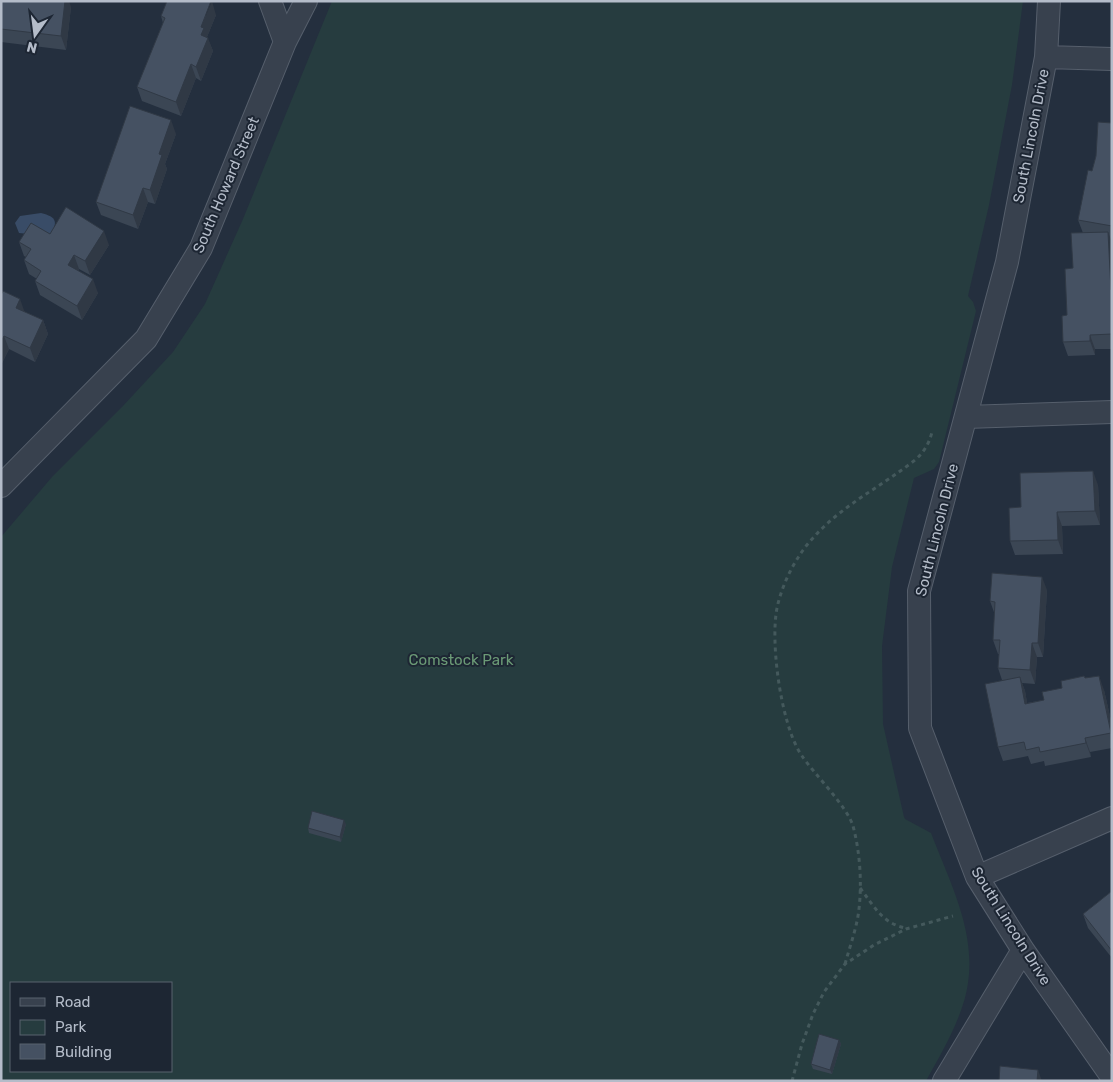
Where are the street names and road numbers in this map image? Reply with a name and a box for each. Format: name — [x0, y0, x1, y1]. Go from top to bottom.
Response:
street label: South Lincoln Drive — [1009, 67, 1053, 205]
street label: South Howard Street — [189, 114, 263, 256]
street label: South Lincoln Drive — [912, 462, 962, 598]
street label: South Lincoln Drive — [967, 863, 1055, 989]

